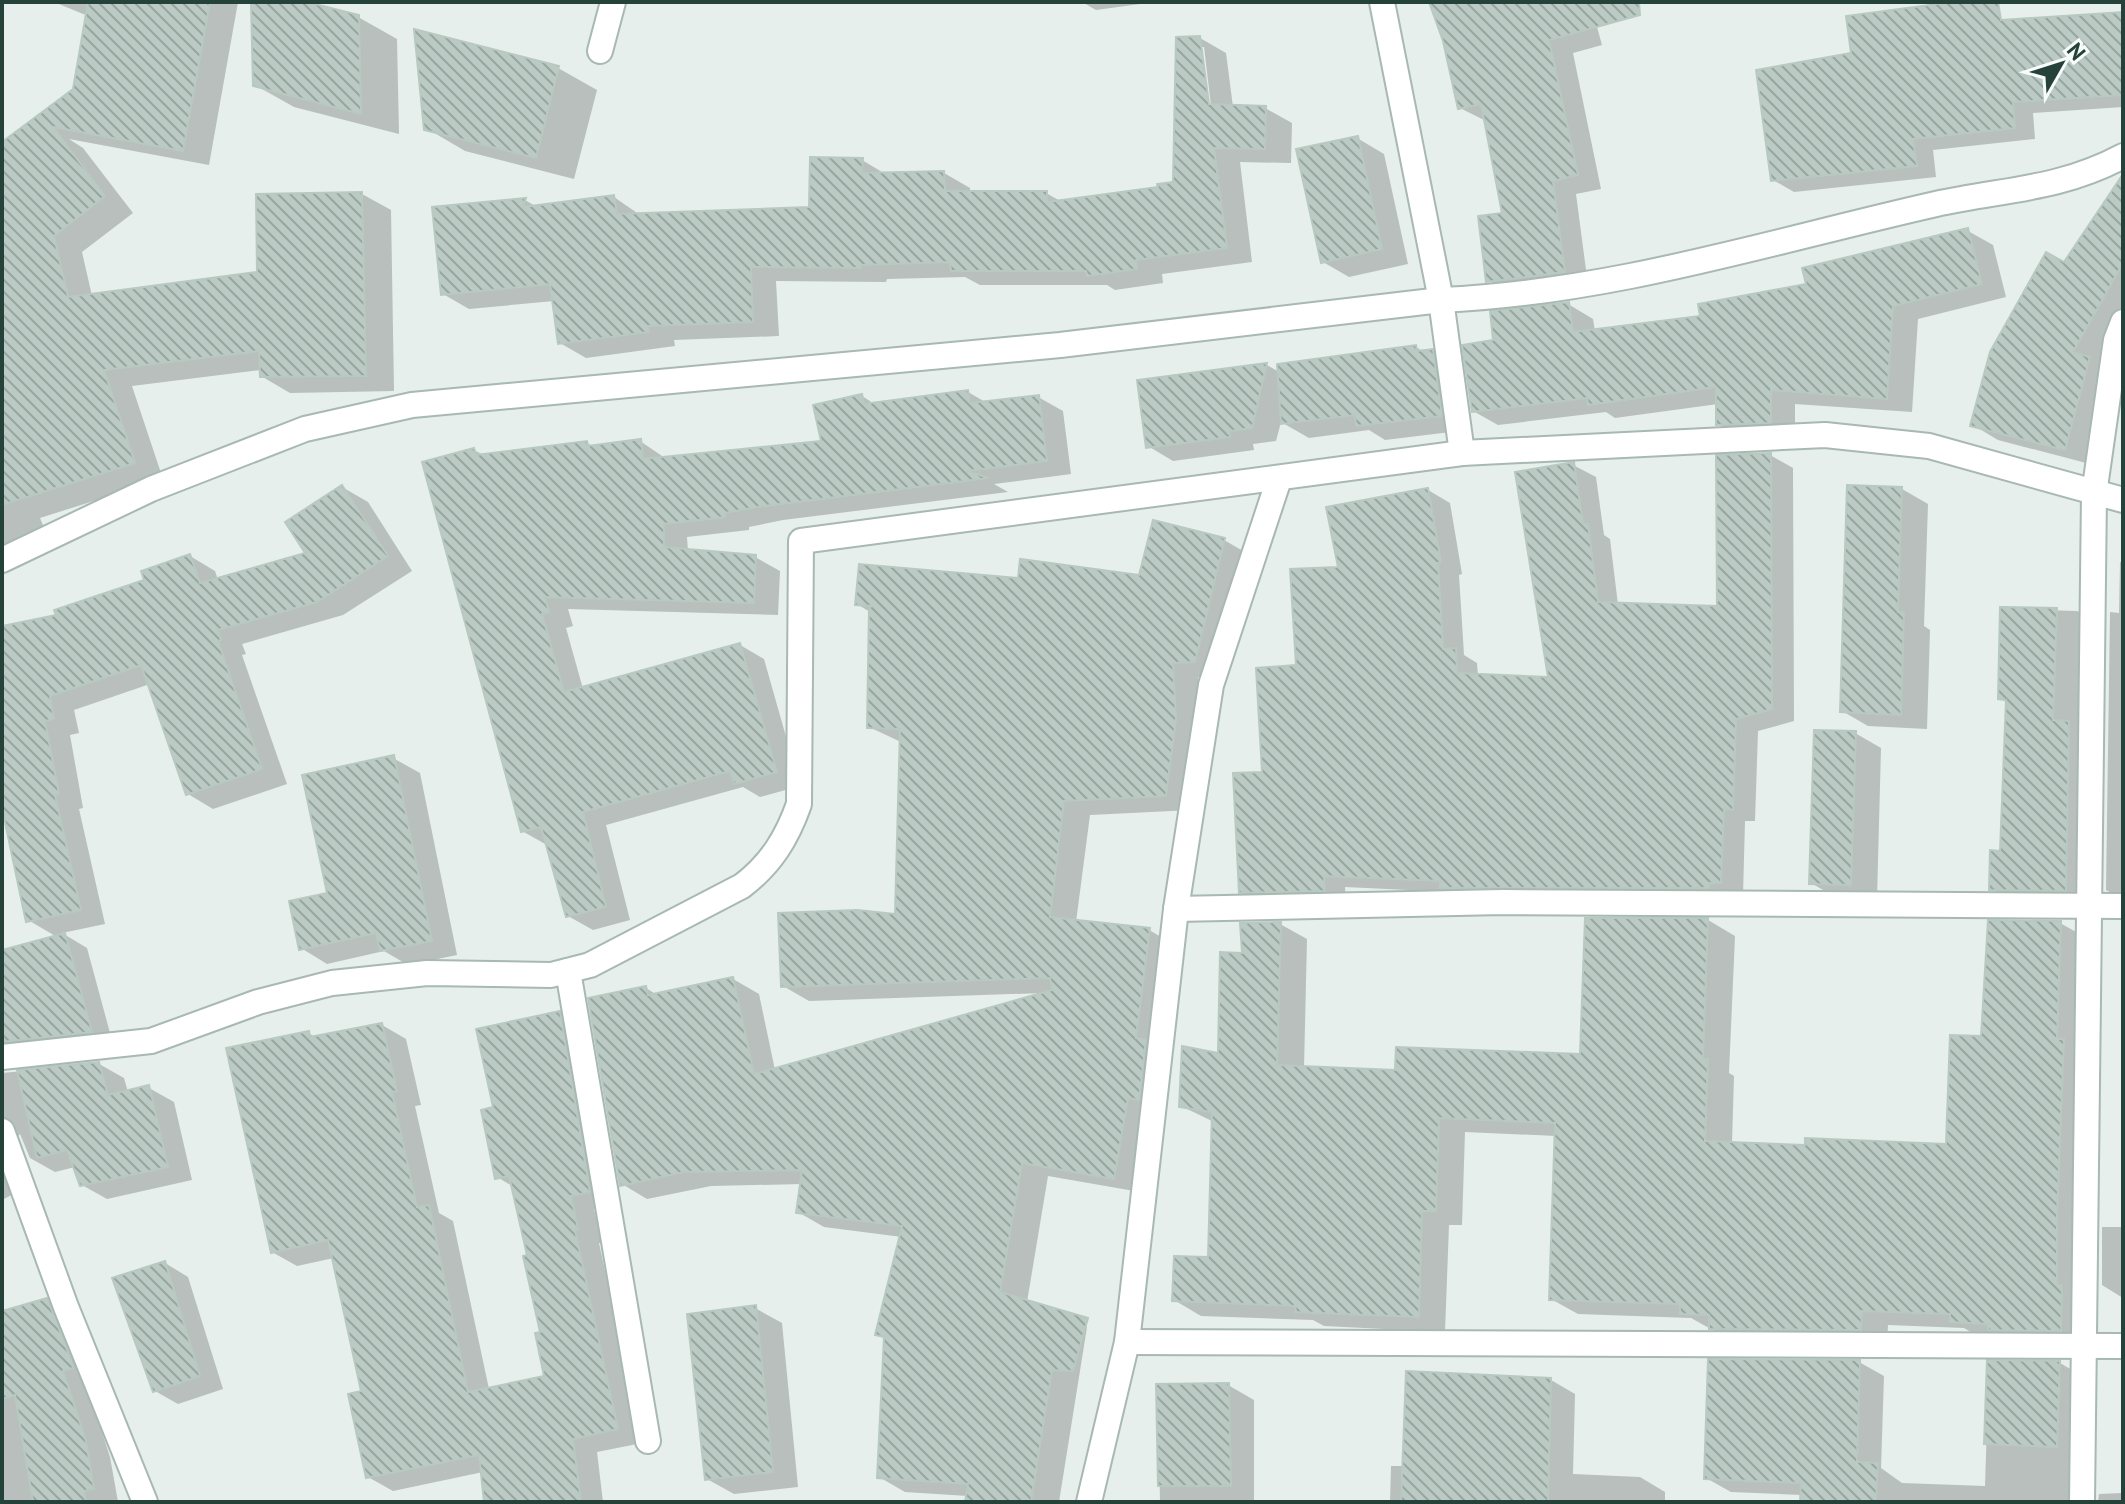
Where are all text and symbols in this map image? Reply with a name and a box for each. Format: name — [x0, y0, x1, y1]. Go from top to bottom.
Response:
north arrow — [2021, 24, 2101, 104]
text: N — [2061, 37, 2092, 66]

